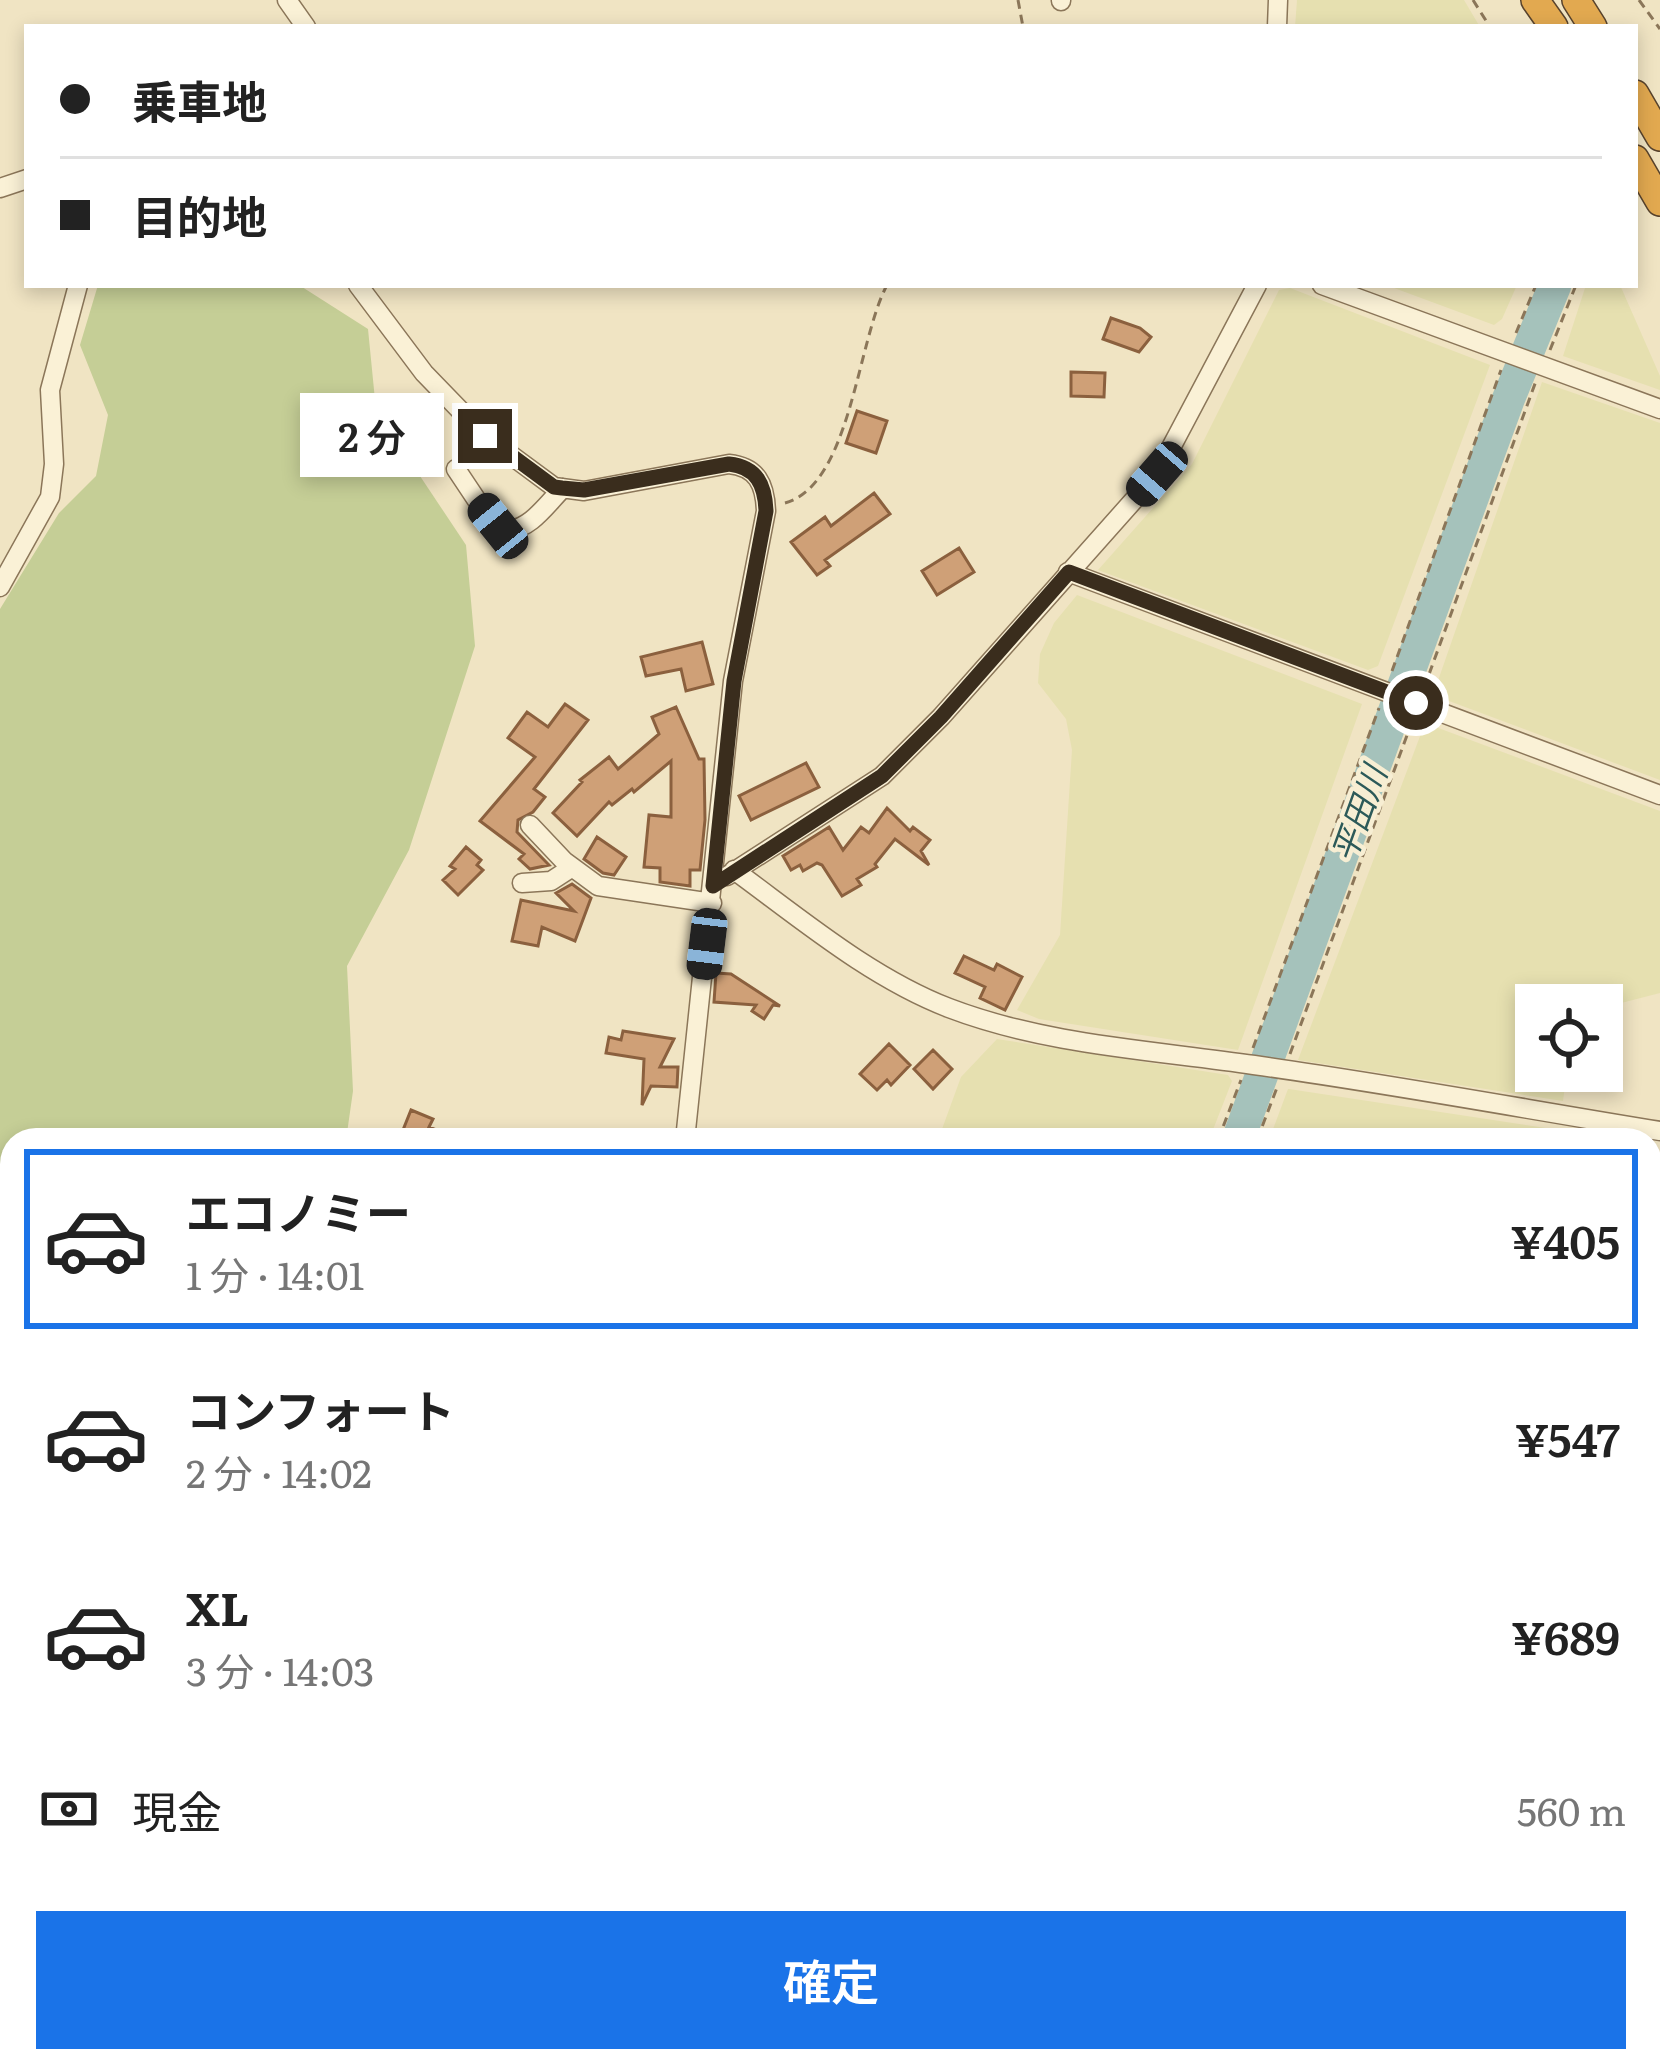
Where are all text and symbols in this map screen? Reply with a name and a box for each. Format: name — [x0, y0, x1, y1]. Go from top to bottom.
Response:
text: 乗車地 — [132, 66, 267, 133]
text: 目的地 — [132, 181, 267, 248]
callout: 2 分 — [299, 394, 443, 478]
text: 2 分 — [338, 406, 406, 464]
route end — [458, 409, 512, 463]
car — [1120, 435, 1194, 513]
car — [461, 487, 535, 565]
route start — [1389, 676, 1443, 730]
water label: 平田川 — [1317, 755, 1398, 868]
car — [685, 906, 729, 982]
map controls — [1515, 984, 1623, 1092]
button: locate — [1515, 984, 1623, 1092]
text: エコノミー — [186, 1177, 411, 1244]
icon: car — [42, 1185, 150, 1293]
text: ¥405 — [1510, 1206, 1620, 1273]
text: 1 分 · 14:01 — [186, 1244, 364, 1302]
text: コンフォート — [186, 1375, 455, 1442]
icon: car — [42, 1383, 150, 1491]
text: ¥547 — [1515, 1404, 1620, 1471]
text: 2 分 · 14:02 — [186, 1442, 372, 1500]
text: XL — [186, 1573, 249, 1640]
icon: car — [42, 1581, 150, 1689]
text: ¥689 — [1511, 1602, 1620, 1669]
text: 3 分 · 14:03 — [186, 1640, 374, 1698]
icon: cash — [36, 1776, 102, 1842]
text: 現金 — [132, 1776, 222, 1843]
text: 560 m — [1517, 1780, 1626, 1838]
button: 確定 — [36, 1911, 1626, 2049]

